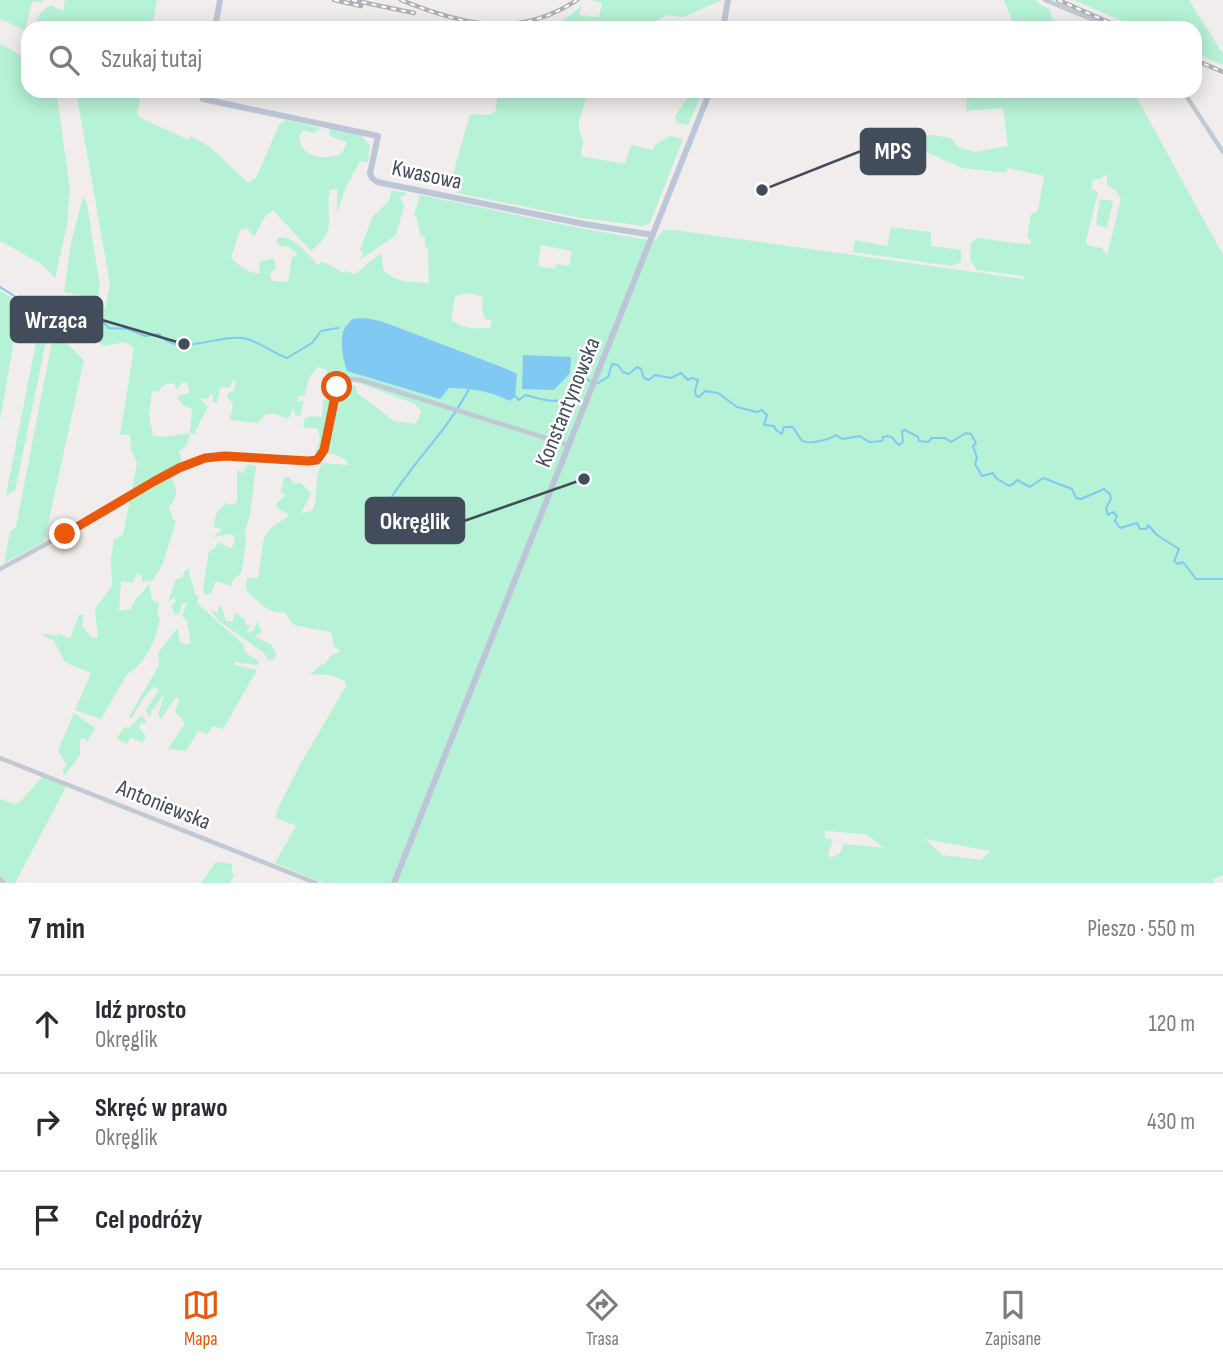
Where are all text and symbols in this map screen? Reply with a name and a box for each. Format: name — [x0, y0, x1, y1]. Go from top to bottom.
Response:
search box — [21, 21, 1202, 98]
icon: search — [45, 41, 83, 79]
text: Szukaj tutaj — [101, 44, 202, 75]
callout: MPS — [861, 129, 925, 174]
text: MPS — [875, 137, 912, 166]
street label: Kwasowa — [389, 154, 464, 196]
callout: Wrząca — [11, 297, 102, 342]
text: Wrząca — [25, 306, 87, 335]
street label: Konstantynowska — [529, 333, 607, 471]
route start — [321, 371, 352, 402]
callout: Okręglik — [366, 498, 464, 543]
text: Okręglik — [380, 507, 450, 536]
route end — [49, 518, 80, 549]
street label: Antoniewska — [112, 773, 215, 836]
text: 7 min — [28, 911, 85, 947]
text: Pieszo · 550 m — [1087, 915, 1195, 943]
text: Idź prosto — [95, 995, 186, 1026]
icon: ahead — [28, 1005, 66, 1043]
text: 120 m — [1149, 1010, 1195, 1038]
text: Okręglik — [95, 1026, 158, 1054]
text: Skręć w prawo — [95, 1093, 228, 1124]
icon: right — [28, 1103, 66, 1141]
text: 430 m — [1147, 1108, 1195, 1136]
text: Okręglik — [95, 1124, 158, 1152]
icon: arrive — [28, 1201, 66, 1239]
text: Cel podróży — [95, 1205, 202, 1236]
tab: Mapa — [182, 1286, 220, 1351]
tab: Trasa — [583, 1286, 621, 1351]
tab: Zapisane — [985, 1286, 1041, 1351]

